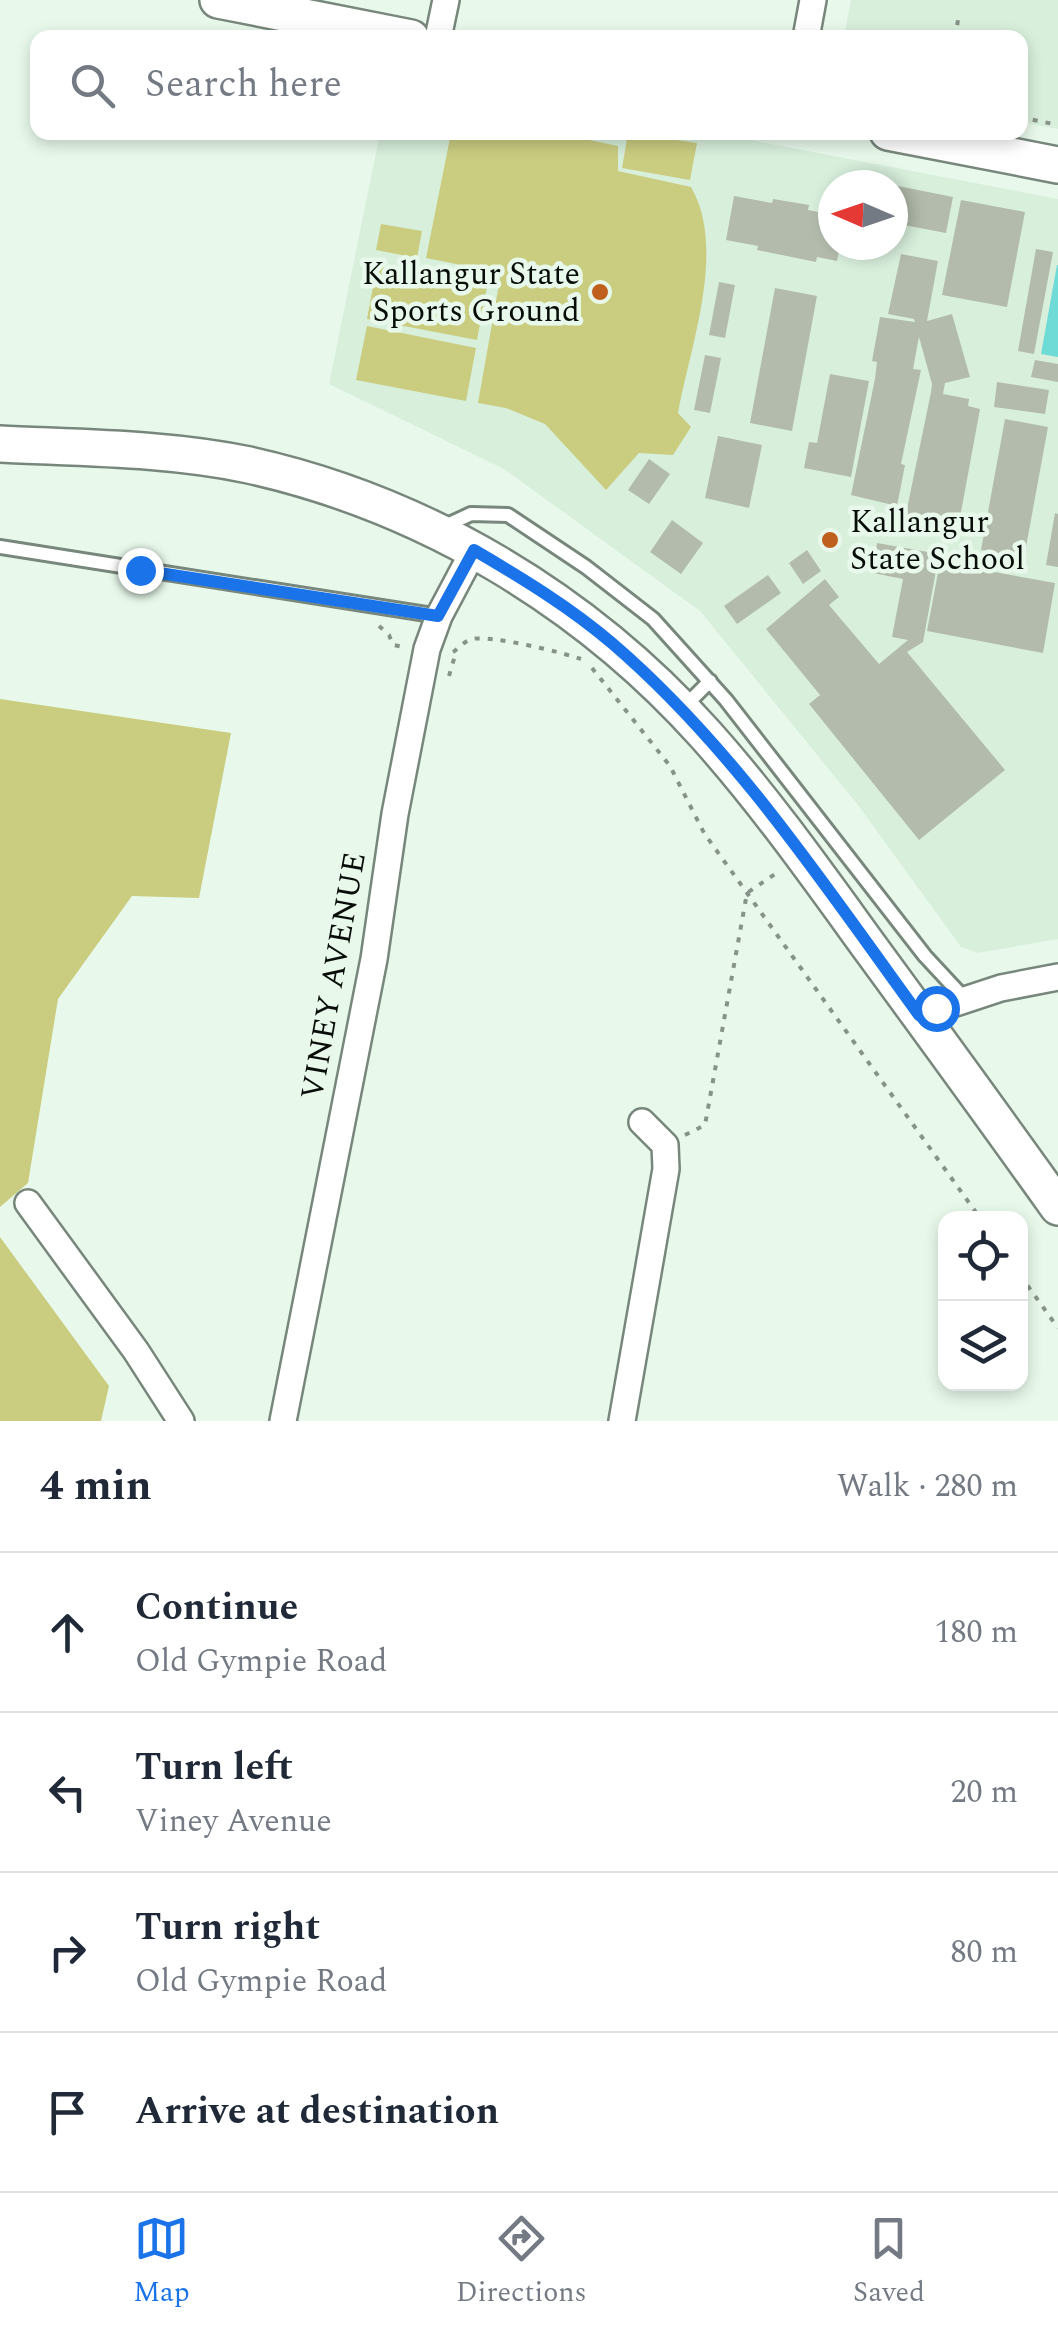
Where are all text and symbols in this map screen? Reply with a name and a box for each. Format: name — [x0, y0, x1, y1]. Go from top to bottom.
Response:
search box — [30, 30, 1028, 140]
text: Search here — [145, 56, 342, 114]
icon: search — [65, 58, 120, 113]
north arrow — [818, 170, 908, 260]
place label: Kallangur State Sports Ground — [362, 250, 580, 336]
marker: Kallangur State Sports Ground — [589, 281, 611, 303]
place label: Kallangur State School — [850, 498, 1025, 584]
marker: Kallangur State School — [819, 529, 841, 551]
route end — [118, 548, 164, 594]
street label: VINEY AVENUE — [288, 848, 380, 1104]
route start — [914, 986, 960, 1032]
map controls — [938, 1211, 1028, 1391]
button: locate — [938, 1211, 1028, 1301]
button: layers — [938, 1301, 1028, 1391]
text: 4 min — [40, 1455, 152, 1518]
text: Walk · 280 m — [837, 1462, 1018, 1511]
text: Continue — [135, 1579, 298, 1637]
icon: ahead — [40, 1605, 95, 1660]
text: 180 m — [934, 1608, 1018, 1657]
text: Old Gympie Road — [135, 1637, 387, 1686]
text: Turn left — [135, 1739, 293, 1797]
icon: left — [40, 1765, 95, 1820]
text: 20 m — [950, 1768, 1018, 1817]
text: Viney Avenue — [135, 1797, 332, 1846]
text: Turn right — [135, 1899, 320, 1957]
icon: right — [40, 1925, 95, 1980]
text: 80 m — [950, 1928, 1018, 1977]
text: Old Gympie Road — [135, 1957, 387, 2006]
text: Arrive at destination — [135, 2083, 499, 2141]
icon: arrive — [40, 2085, 95, 2140]
tab: Map — [133, 2211, 190, 2314]
tab: Directions — [456, 2211, 587, 2314]
tab: Saved — [853, 2211, 925, 2314]

